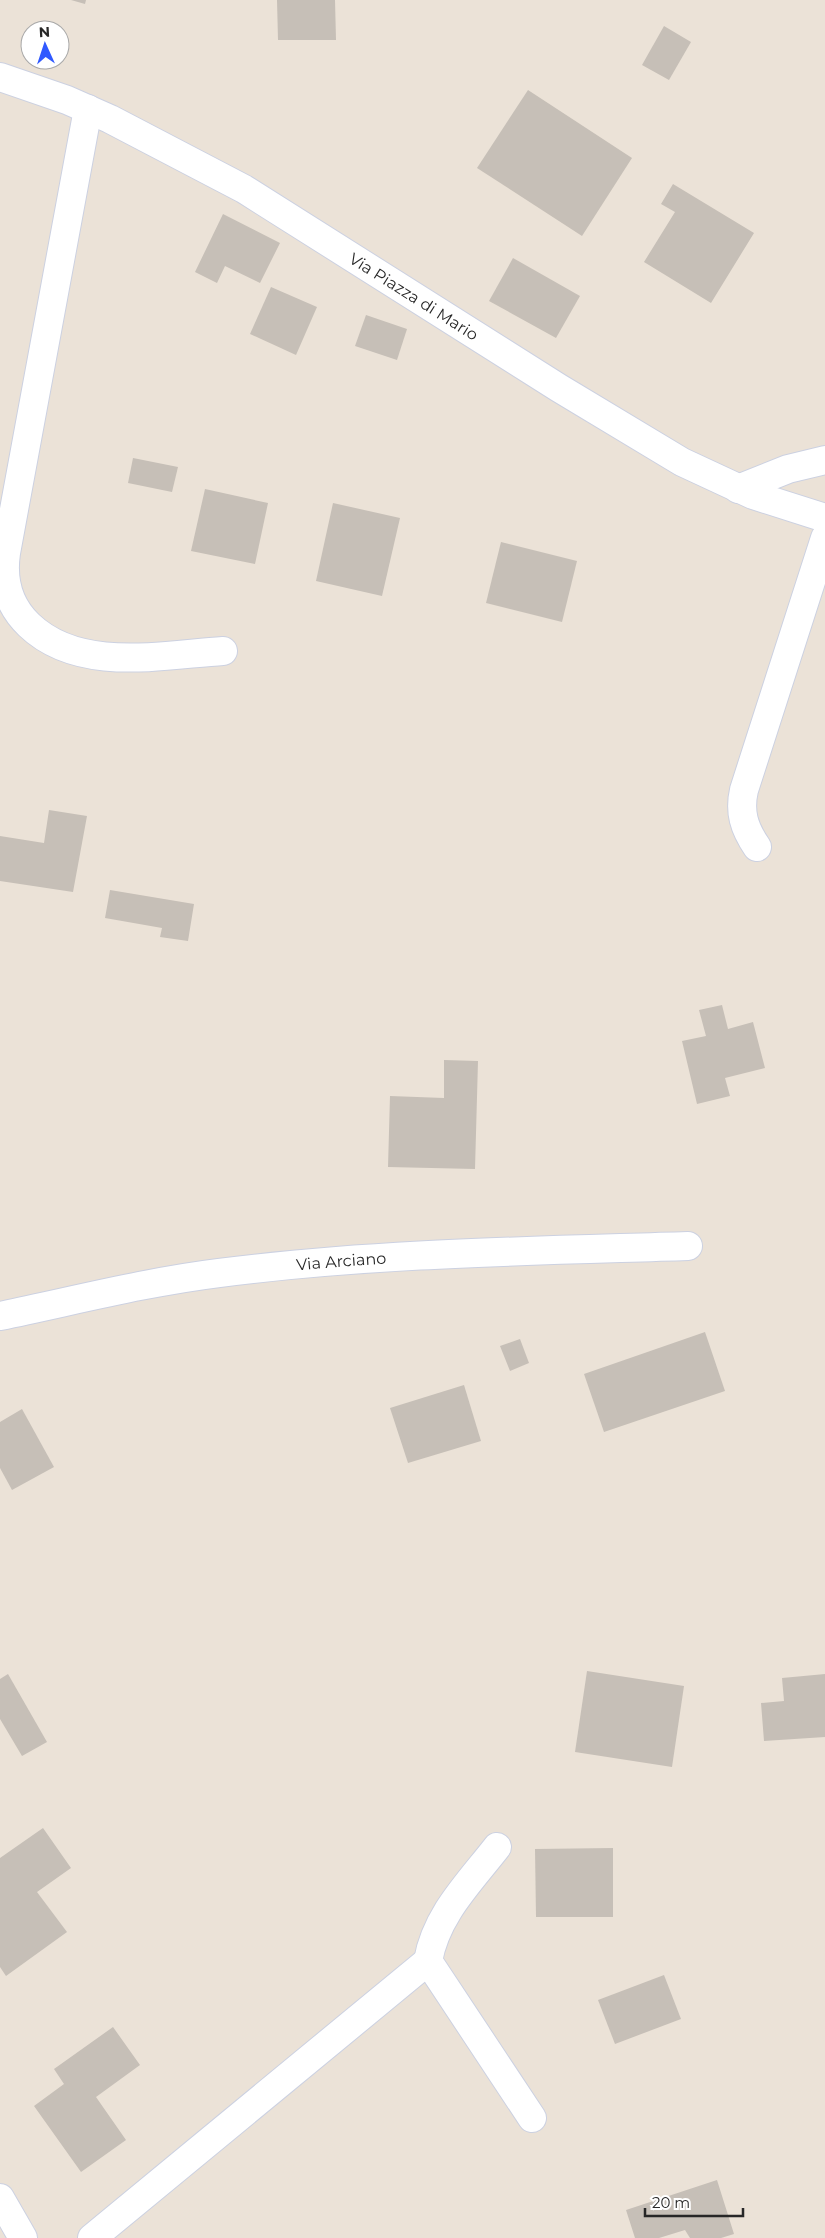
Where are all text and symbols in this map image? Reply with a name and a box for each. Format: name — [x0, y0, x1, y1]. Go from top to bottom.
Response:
north arrow — [20, 20, 70, 70]
text: N — [38, 23, 50, 41]
street label: Via Piazza di Mario — [346, 249, 482, 345]
street label: Via Arciano — [295, 1249, 387, 1274]
scale bar — [645, 2186, 742, 2218]
text: 20 m — [652, 2193, 690, 2212]

